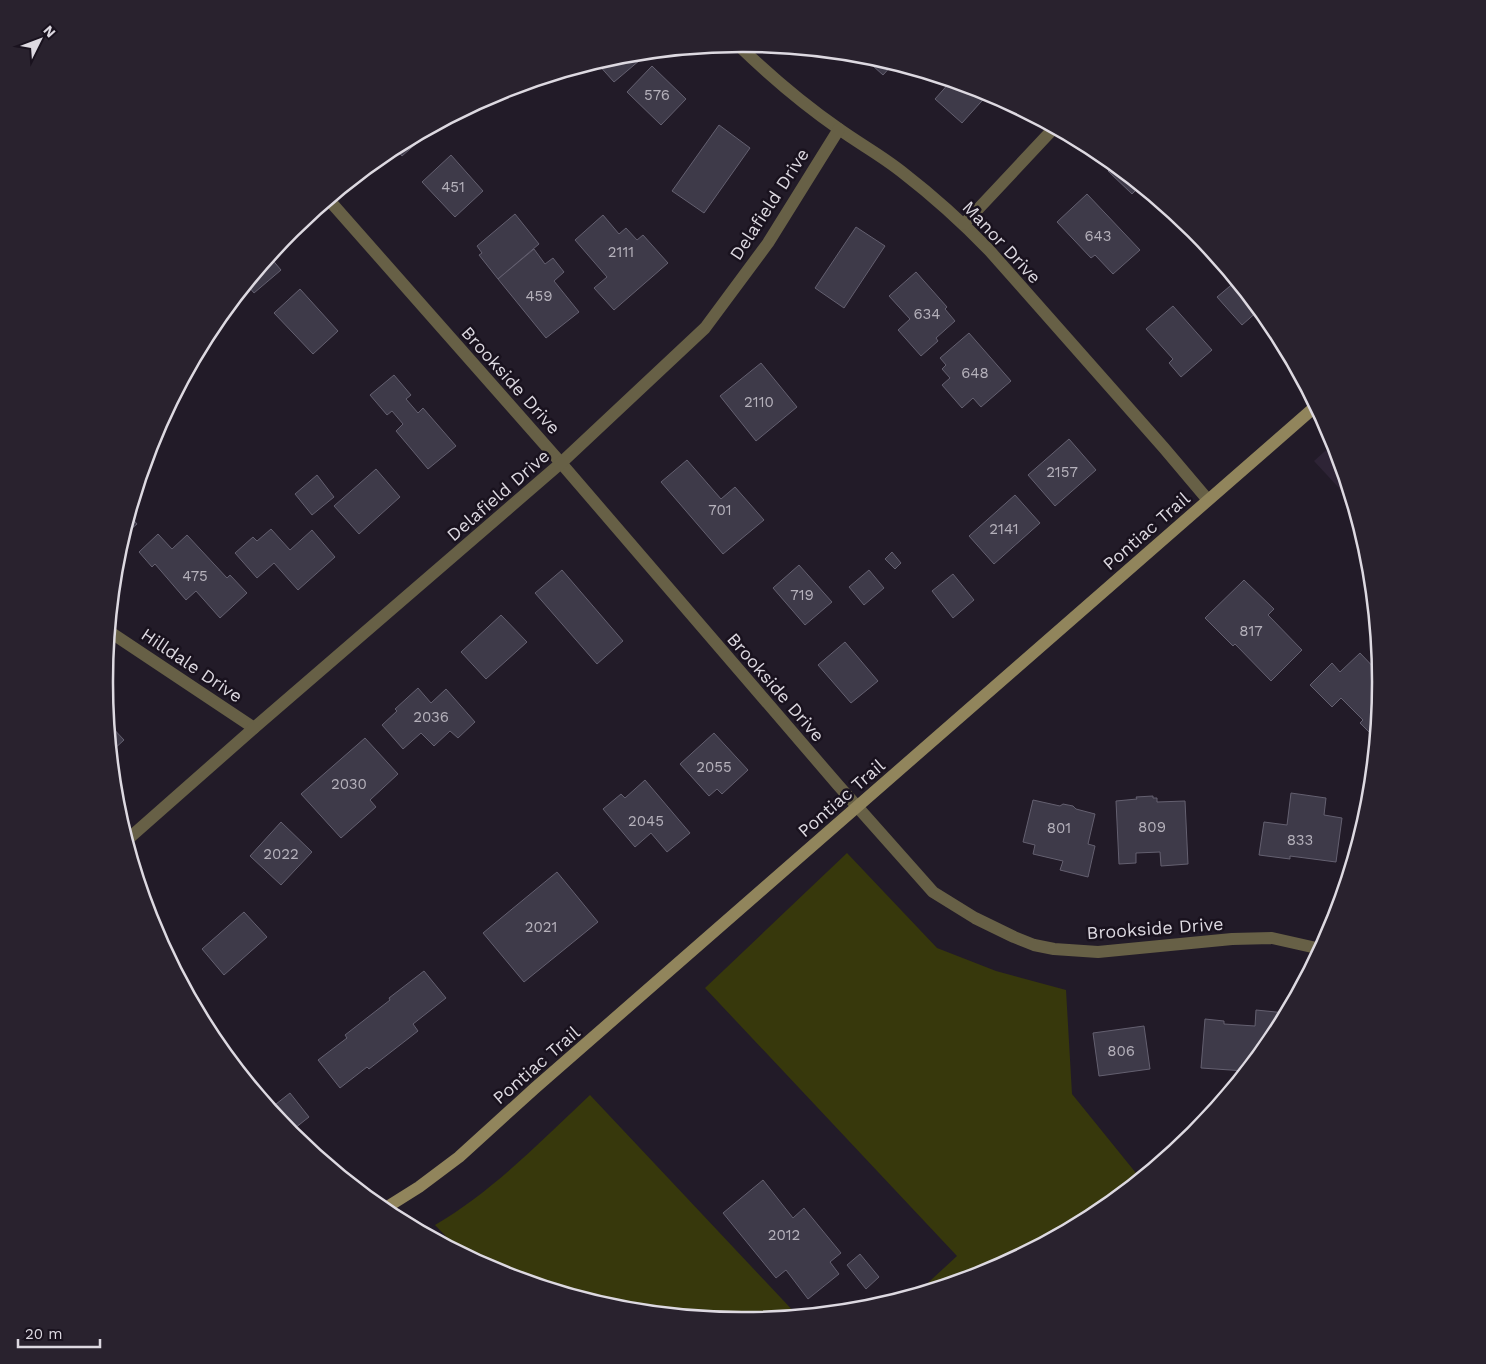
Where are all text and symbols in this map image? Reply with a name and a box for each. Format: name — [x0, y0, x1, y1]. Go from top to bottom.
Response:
north arrow — [15, 15, 65, 65]
text: N — [40, 22, 59, 41]
house number: 576 — [644, 86, 670, 104]
street label: Delafield Drive — [725, 144, 813, 264]
house number: 451 — [441, 178, 465, 196]
street label: Manor Drive — [958, 196, 1046, 288]
house number: 643 — [1084, 227, 1112, 245]
house number: 2111 — [608, 243, 634, 261]
house number: 459 — [525, 287, 553, 305]
house number: 634 — [913, 305, 941, 323]
street label: Brookside Drive — [457, 322, 565, 438]
house number: 648 — [961, 364, 989, 382]
house number: 2110 — [744, 393, 774, 411]
street label: Delafield Drive — [442, 445, 554, 545]
house number: 2157 — [1046, 463, 1078, 481]
street label: Pontiac Trail — [1098, 487, 1194, 574]
house number: 701 — [708, 501, 732, 519]
house number: 2141 — [989, 520, 1019, 538]
house number: 475 — [182, 567, 208, 585]
house number: 719 — [790, 586, 814, 604]
house number: 817 — [1239, 622, 1263, 640]
street label: Hilldale Drive — [138, 623, 246, 707]
street label: Brookside Drive — [723, 628, 829, 746]
house number: 2036 — [413, 708, 449, 726]
street label: Pontiac Trail — [793, 754, 889, 841]
house number: 2055 — [696, 758, 732, 776]
house number: 2030 — [331, 775, 367, 793]
house number: 2045 — [628, 812, 664, 830]
house number: 809 — [1138, 818, 1166, 836]
house number: 801 — [1047, 819, 1071, 837]
house number: 833 — [1287, 831, 1313, 849]
house number: 2022 — [263, 845, 299, 863]
street label: Brookside Drive — [1086, 913, 1224, 943]
house number: 2021 — [525, 918, 557, 936]
street label: Pontiac Trail — [488, 1021, 584, 1108]
house number: 806 — [1107, 1042, 1135, 1060]
house number: 2012 — [768, 1226, 800, 1244]
scale bar — [18, 1316, 100, 1348]
text: 20 m — [25, 1325, 63, 1343]

